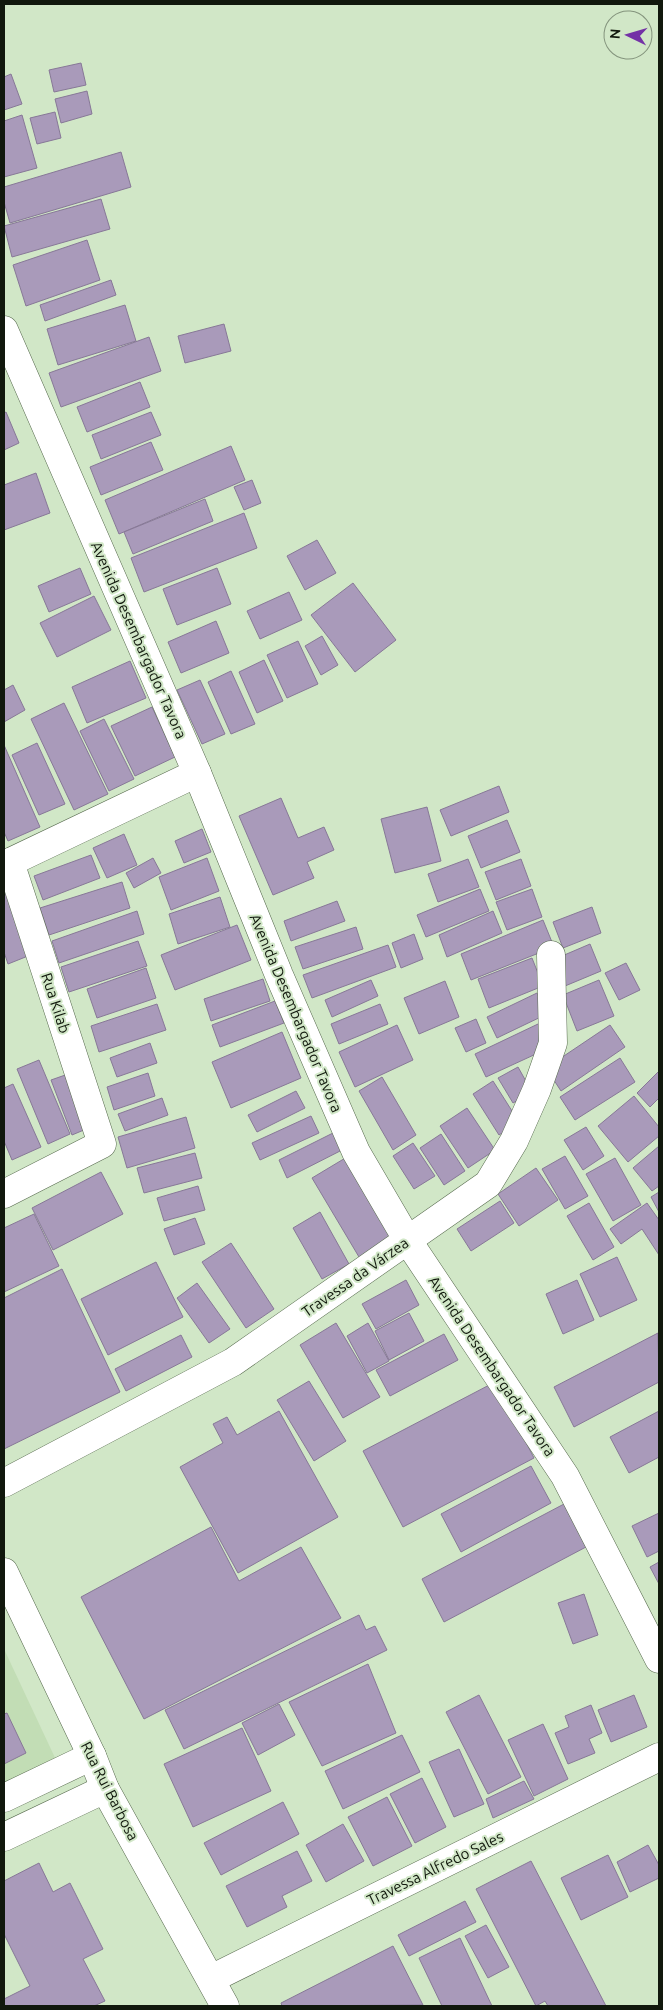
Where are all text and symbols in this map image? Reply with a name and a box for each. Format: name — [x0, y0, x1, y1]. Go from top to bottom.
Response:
north arrow — [603, 10, 653, 60]
text: N — [607, 28, 623, 40]
street label: Avenida Desembargador Tavora — [88, 539, 190, 741]
street label: Avenida Desembargador Tavora — [246, 911, 346, 1115]
street label: Rua Kilab — [38, 971, 74, 1035]
street label: Travessa da Várzea — [298, 1234, 412, 1320]
street label: Avenida Desembargador Tavora — [425, 1273, 559, 1459]
street label: Rua Rui Barbosa — [78, 1739, 142, 1843]
street label: Travessa Alfredo Sales — [364, 1828, 506, 1908]

